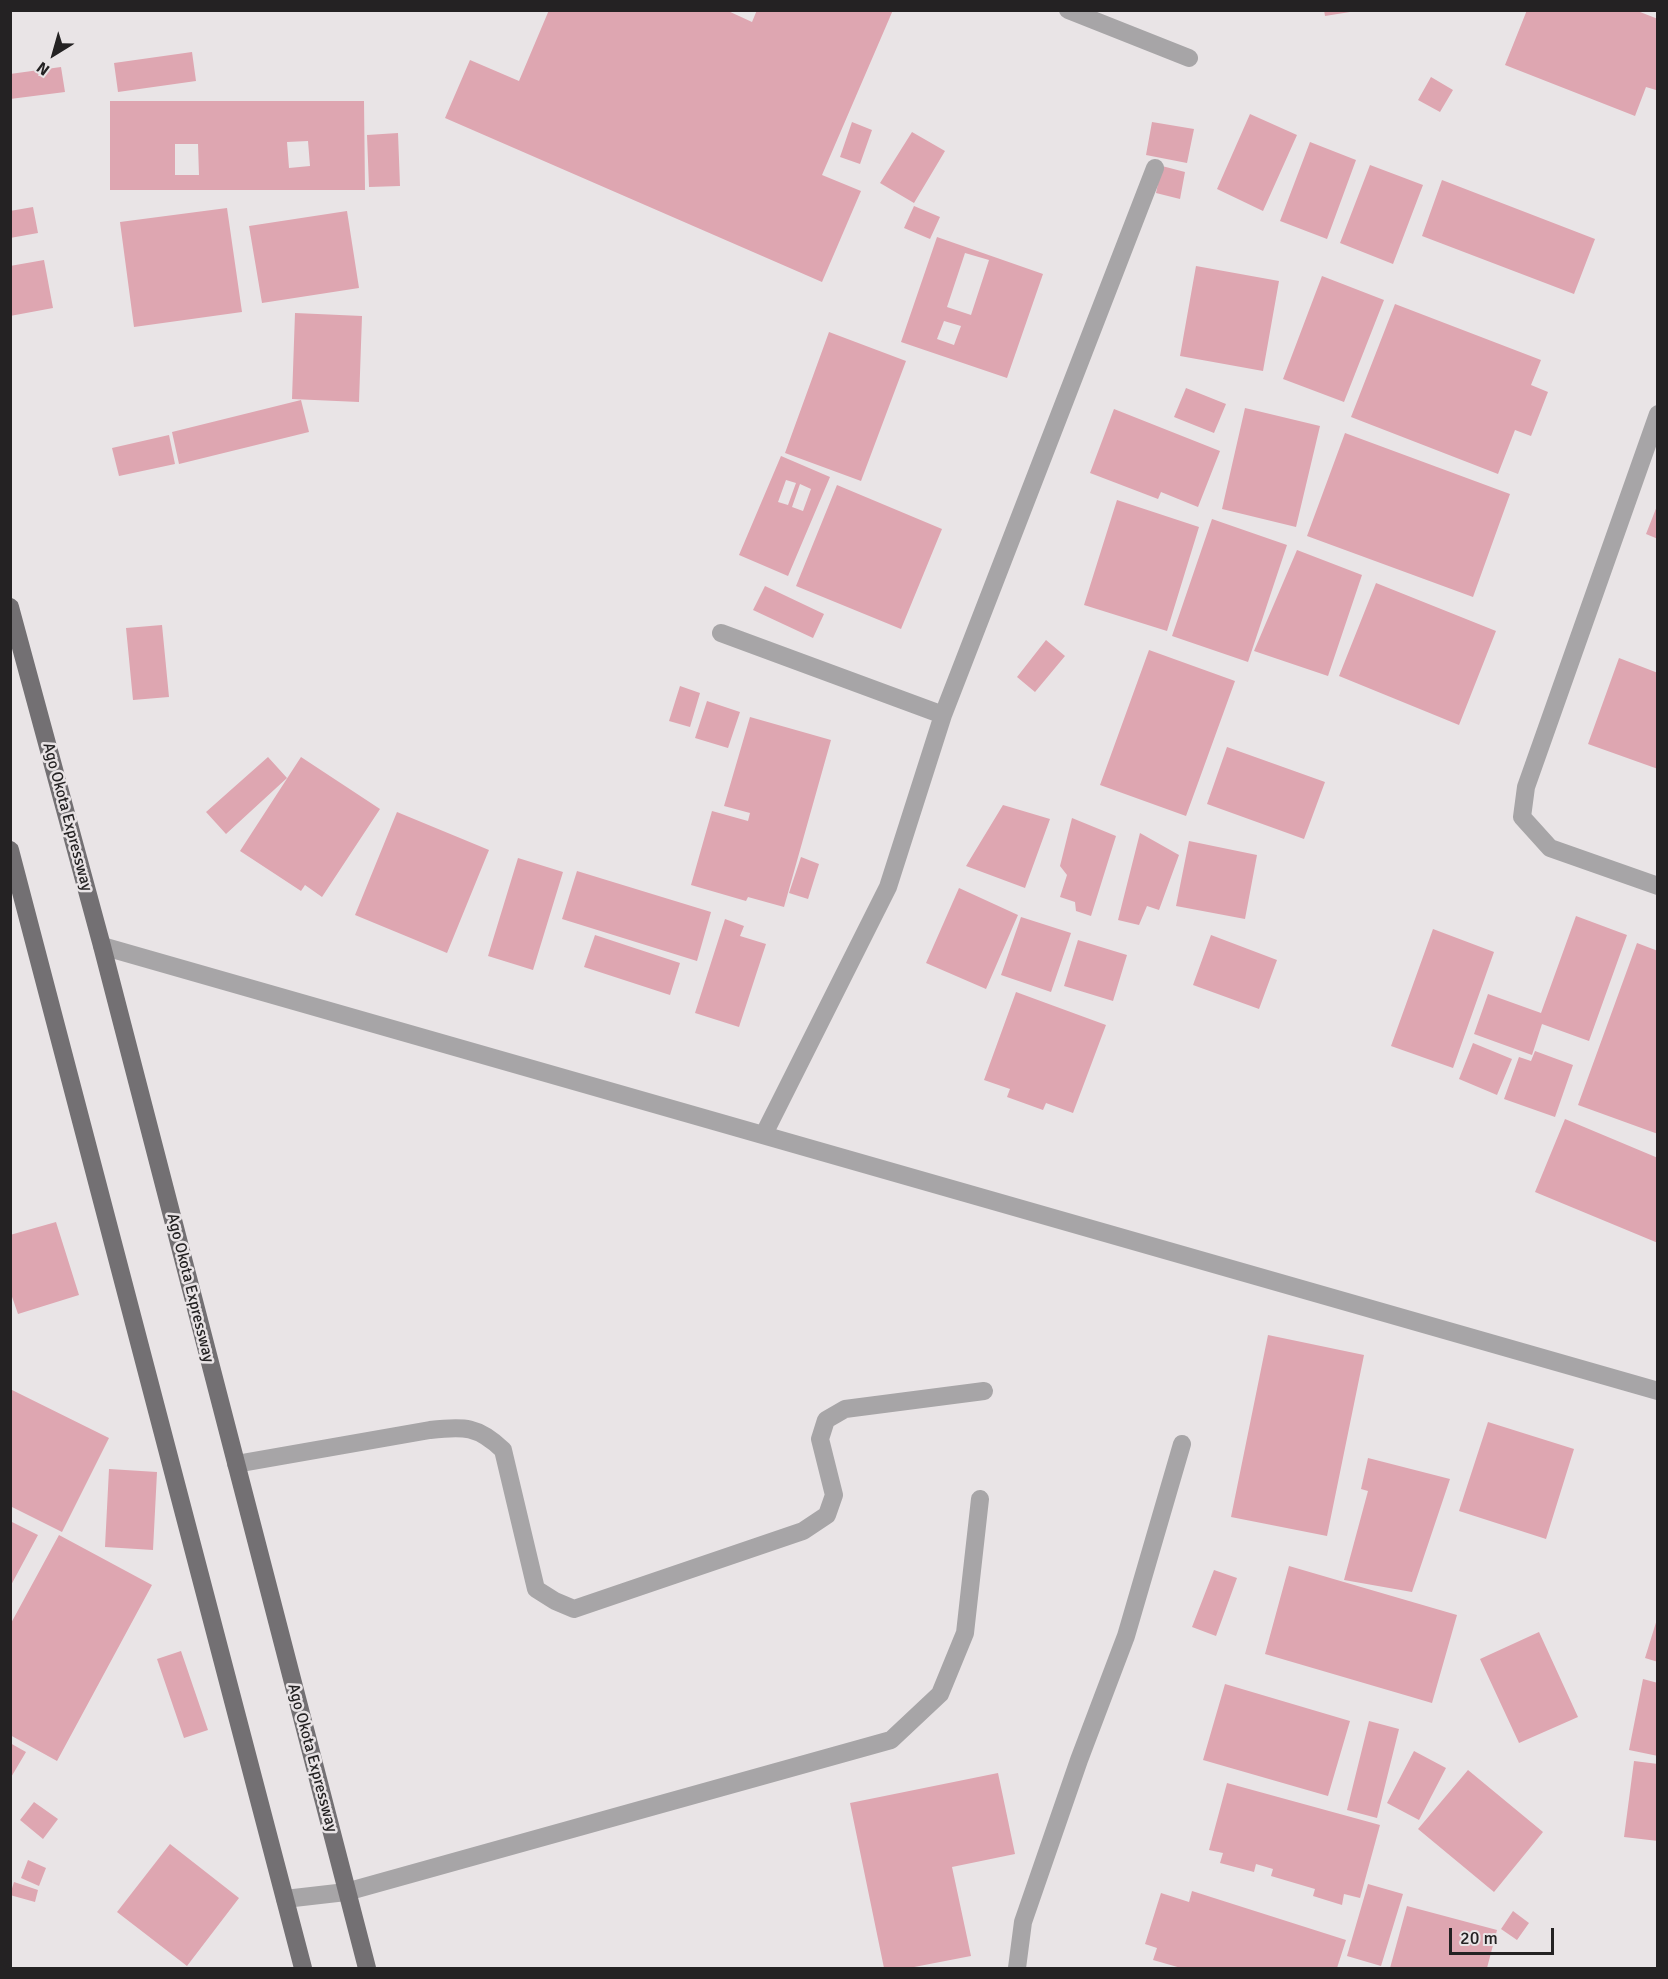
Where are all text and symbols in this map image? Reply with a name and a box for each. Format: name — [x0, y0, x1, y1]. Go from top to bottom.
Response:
north arrow — [24, 24, 84, 84]
text: N — [33, 57, 54, 80]
street label: Ago Okota Expressway — [38, 741, 96, 893]
street label: Ago Okota Expressway — [162, 1212, 218, 1364]
street label: Ago Okota Expressway — [283, 1682, 341, 1834]
scale bar — [1452, 1916, 1557, 1954]
text: 20 m — [1460, 1927, 1498, 1949]

